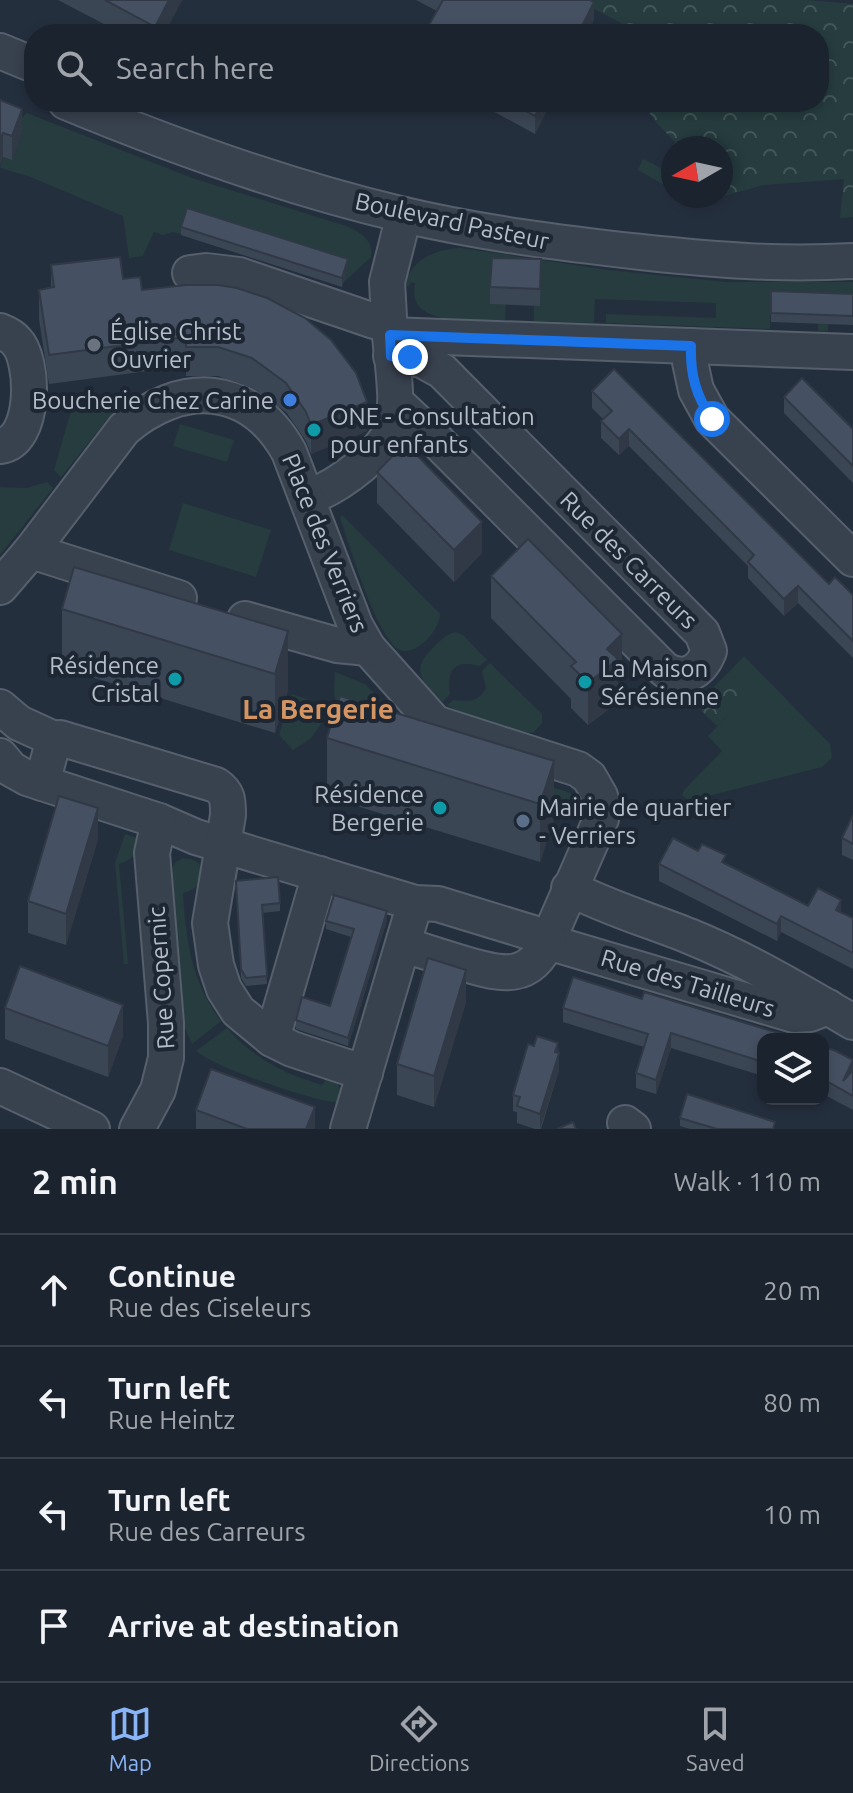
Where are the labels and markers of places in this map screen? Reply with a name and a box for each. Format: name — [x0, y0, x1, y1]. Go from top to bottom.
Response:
place label: Église Christ Ouvrier — [110, 317, 242, 373]
marker: Église Christ Ouvrier — [85, 336, 103, 354]
place label: Boucherie Chez Carine — [32, 387, 274, 414]
marker: Boucherie Chez Carine — [281, 391, 299, 409]
place label: ONE - Consultation pour enfants — [330, 403, 535, 458]
marker: ONE - Consultation pour enfants — [305, 421, 323, 439]
place label: Résidence Cristal — [49, 652, 159, 707]
place label: La Maison Sérésienne — [601, 655, 719, 710]
marker: Résidence Cristal — [166, 670, 184, 688]
marker: La Maison Sérésienne — [576, 673, 594, 691]
place label: Résidence Bergerie — [314, 781, 424, 836]
place label: Mairie de quartier - Verriers — [539, 794, 731, 849]
marker: Résidence Bergerie — [431, 799, 449, 817]
marker: Mairie de quartier - Verriers — [514, 812, 532, 830]

